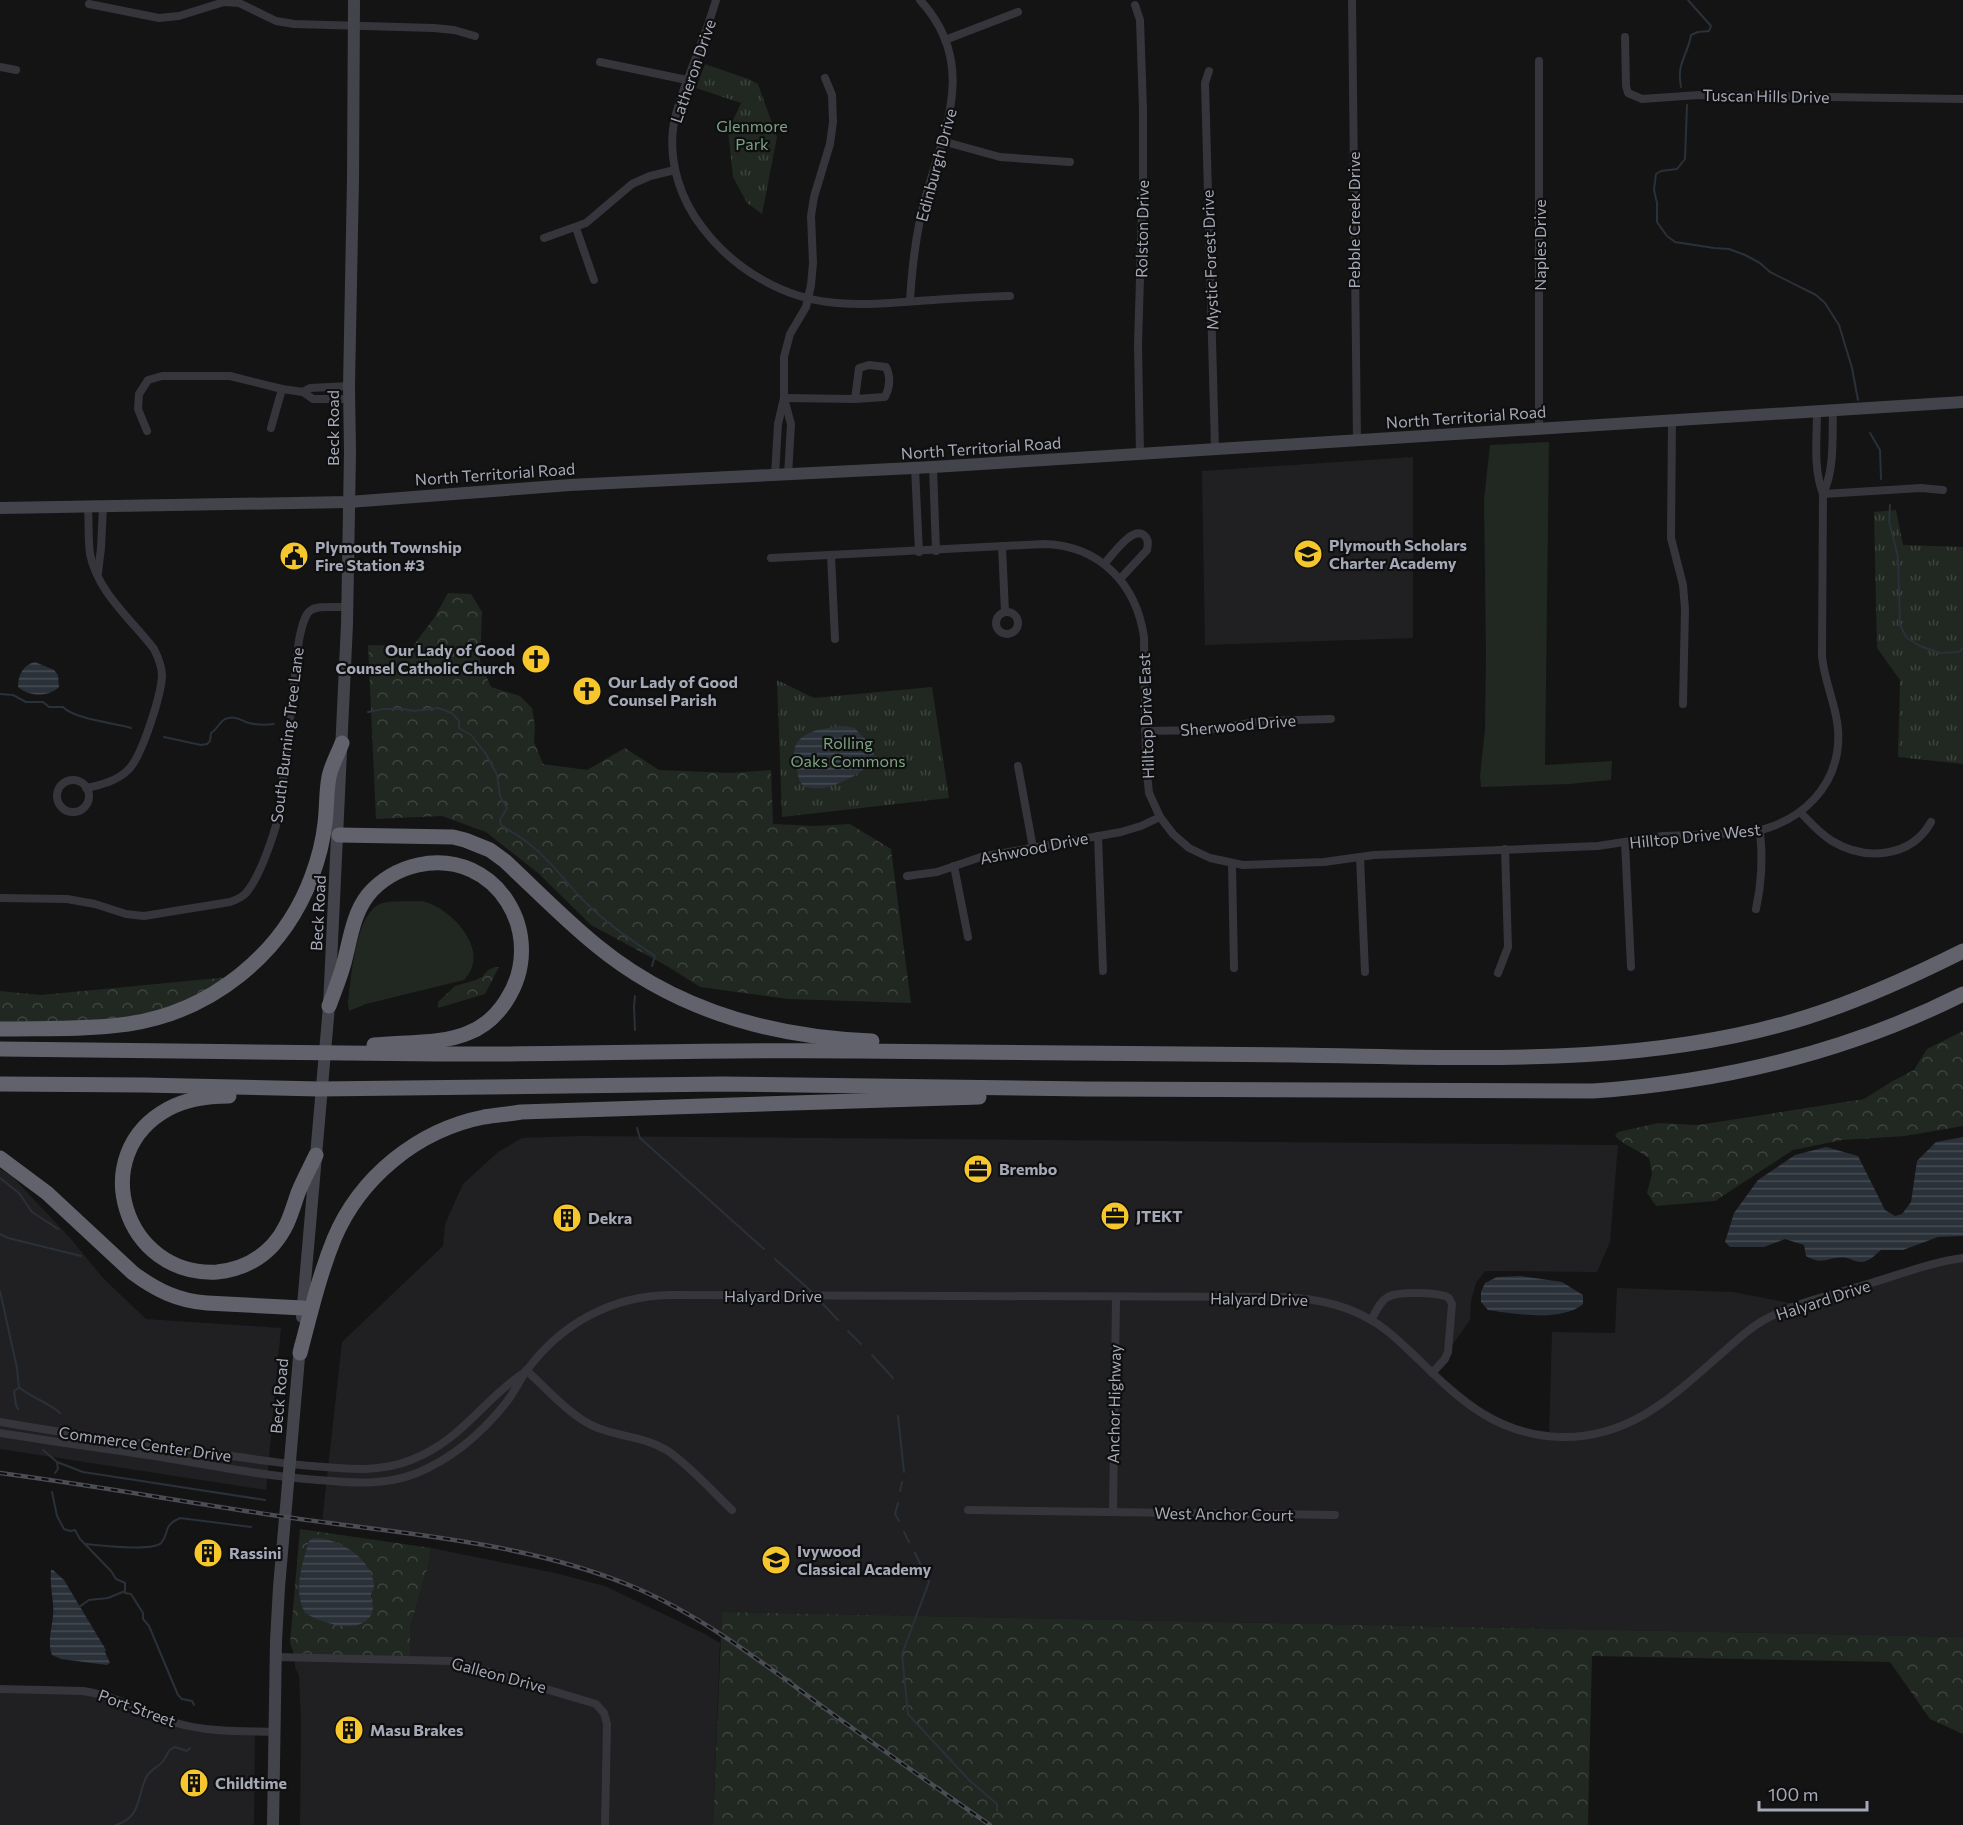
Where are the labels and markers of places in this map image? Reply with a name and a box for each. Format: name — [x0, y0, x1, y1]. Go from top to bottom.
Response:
place label: Plymouth Scholars Charter Academy — [1329, 535, 1467, 572]
place label: Plymouth Township Fire Station #3 — [315, 537, 462, 574]
school or university icon: Plymouth Scholars Charter Academy — [1292, 538, 1324, 570]
public building icon: Plymouth Township Fire Station #3 — [278, 540, 310, 572]
place label: Our Lady of Good Counsel Catholic Church — [336, 640, 515, 677]
church icon: Our Lady of Good Counsel Catholic Church — [520, 643, 552, 675]
place label: Our Lady of Good Counsel Parish — [608, 672, 738, 709]
church icon: Our Lady of Good Counsel Parish — [571, 675, 603, 707]
office icon: Brembo — [962, 1153, 994, 1185]
place label: Brembo — [999, 1159, 1058, 1178]
office icon: JTEKT — [1099, 1200, 1131, 1232]
building icon: Dekra — [551, 1202, 583, 1234]
place label: JTEKT — [1136, 1206, 1183, 1225]
place label: Dekra — [588, 1208, 632, 1227]
building icon: Rassini — [192, 1537, 224, 1569]
place label: Ivywood Classical Academy — [797, 1541, 931, 1578]
place label: Rassini — [229, 1543, 281, 1562]
school or university icon: Ivywood Classical Academy — [760, 1544, 792, 1576]
building icon: Masu Brakes — [333, 1714, 365, 1746]
place label: Masu Brakes — [370, 1720, 463, 1739]
building icon: Childtime — [178, 1767, 210, 1799]
place label: Childtime — [215, 1773, 287, 1792]

